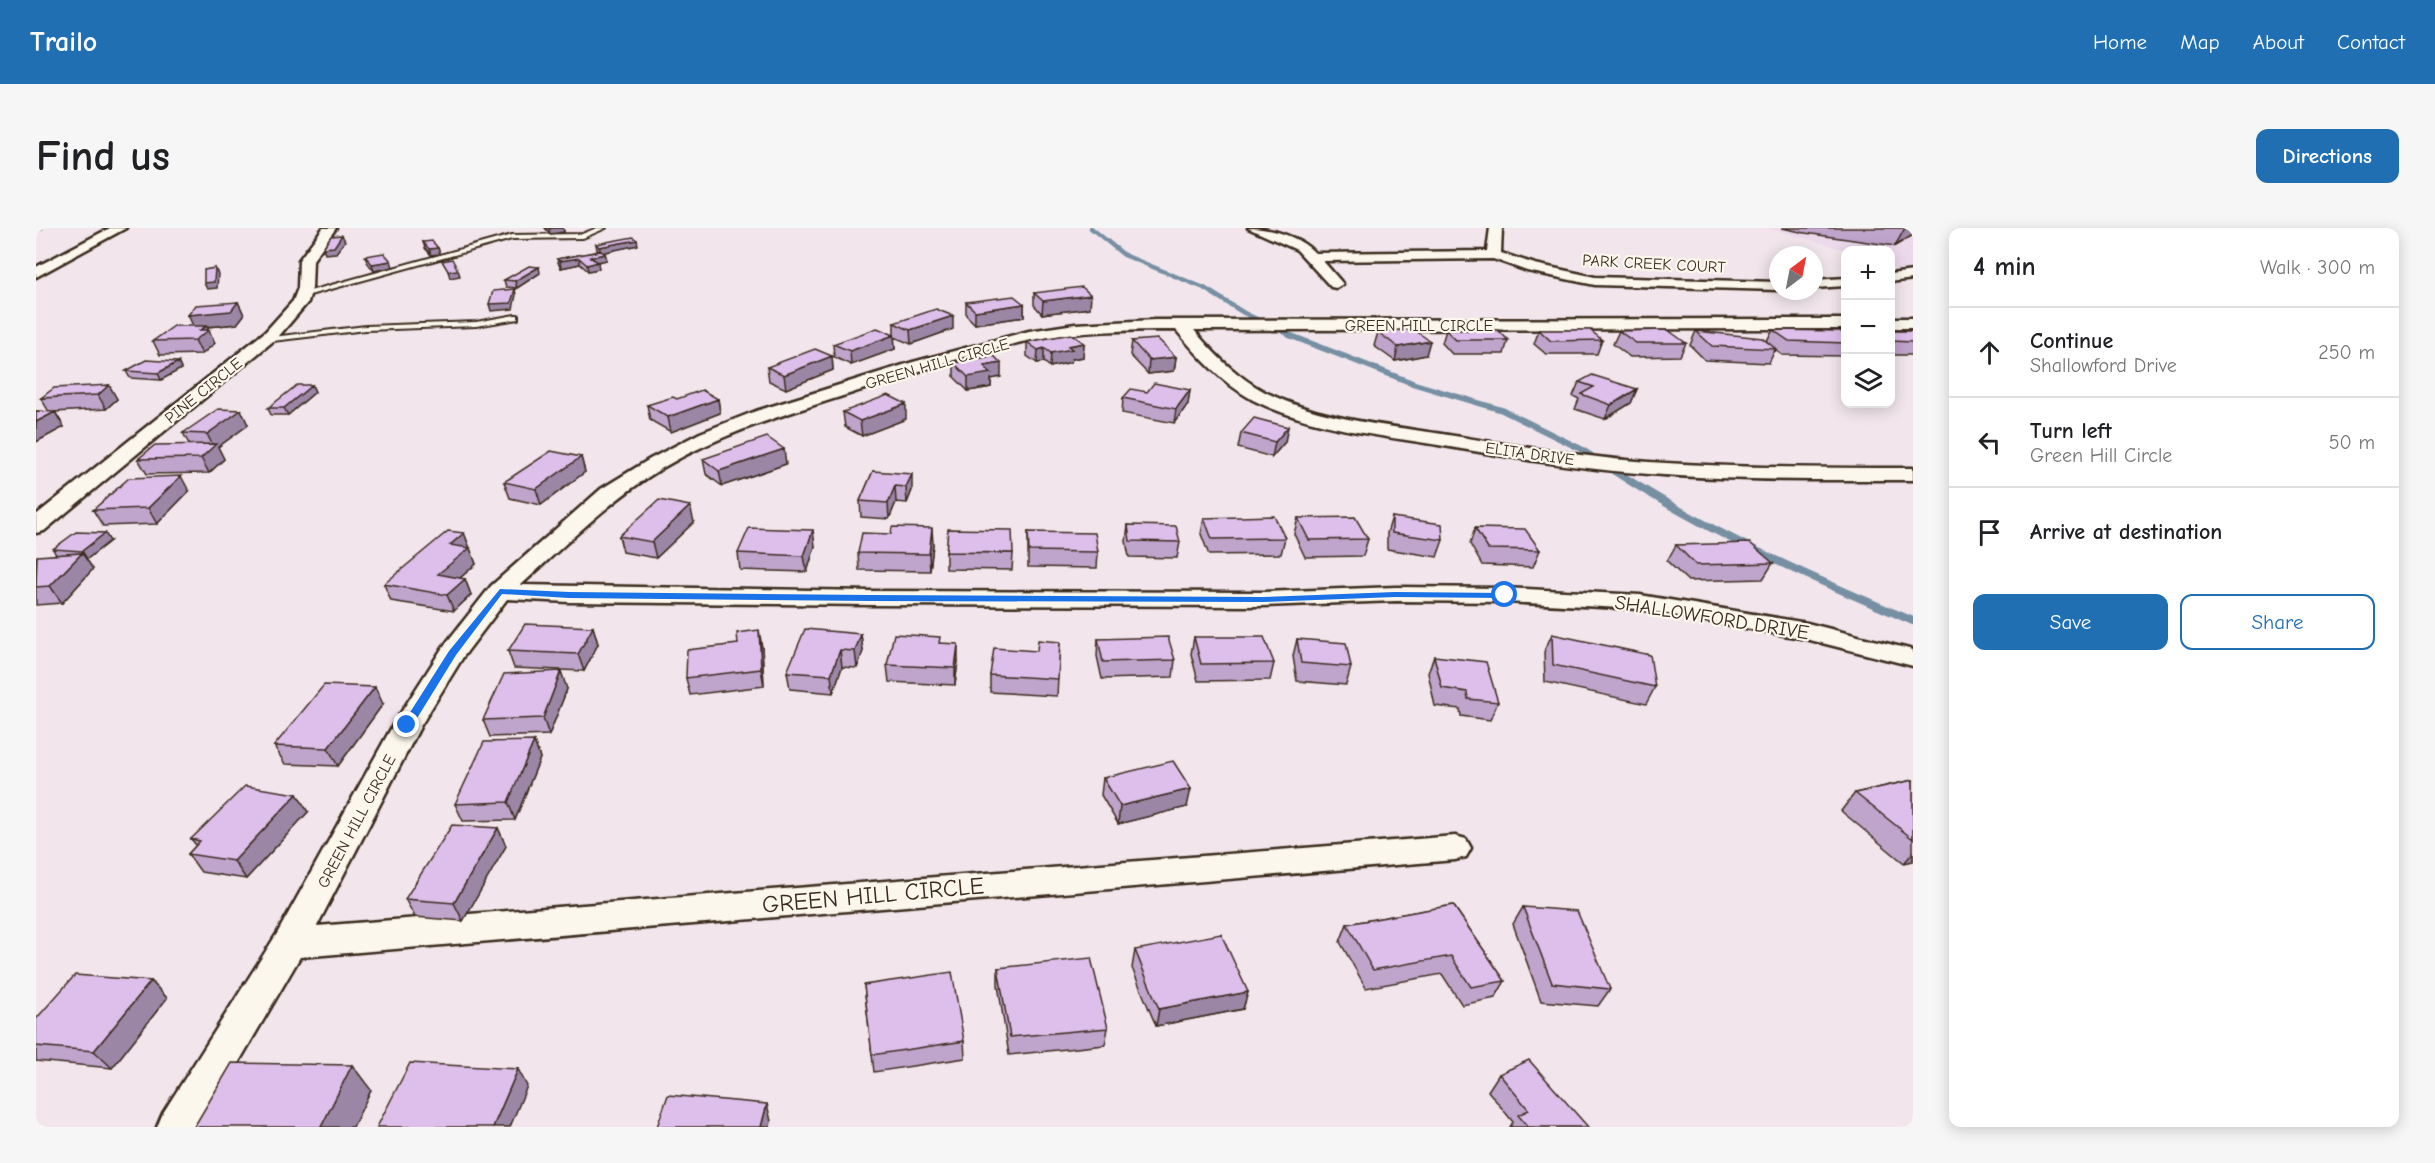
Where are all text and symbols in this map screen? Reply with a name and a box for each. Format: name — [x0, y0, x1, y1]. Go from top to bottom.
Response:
text: Trailo — [30, 26, 97, 58]
text: Home — [2093, 30, 2147, 54]
text: Map — [2180, 30, 2220, 54]
text: About — [2253, 30, 2304, 54]
text: Contact — [2337, 30, 2405, 54]
button: Directions — [2256, 129, 2399, 183]
text: Find us — [36, 132, 170, 181]
north arrow — [1769, 246, 1823, 300]
map controls — [1841, 246, 1895, 408]
button: + — [1841, 246, 1895, 300]
street label: PARK CREEK COURT — [1582, 251, 1727, 277]
text: 4 min — [1973, 252, 2036, 282]
text: Walk · 300 m — [2260, 256, 2375, 279]
button: − — [1841, 300, 1895, 354]
street label: GREEN HILL CIRCLE — [1345, 317, 1494, 335]
text: Continue — [2030, 328, 2113, 354]
street label: GREEN HILL CIRCLE — [863, 335, 1011, 393]
icon: ahead — [1973, 336, 2006, 369]
text: 250 m — [2318, 341, 2375, 364]
street label: PINE CIRCLE — [161, 354, 246, 427]
button: layers — [1841, 354, 1895, 408]
text: Shallowford Drive — [2030, 354, 2177, 377]
text: Turn left — [2030, 418, 2112, 444]
icon: left — [1973, 426, 2006, 459]
text: 50 m — [2329, 431, 2375, 454]
street label: ELITA DRIVE — [1484, 439, 1576, 469]
text: Green Hill Circle — [2030, 444, 2172, 467]
icon: arrive — [1973, 516, 2006, 549]
text: Arrive at destination — [2030, 519, 2222, 545]
route start — [1491, 581, 1517, 607]
street label: SHALLOWFORD DRIVE — [1613, 591, 1811, 644]
button: Save — [1973, 594, 2168, 650]
button: Share — [2180, 594, 2375, 650]
route end — [393, 711, 419, 737]
street label: GREEN HILL CIRCLE — [314, 751, 400, 891]
street label: GREEN HILL CIRCLE — [761, 871, 985, 919]

